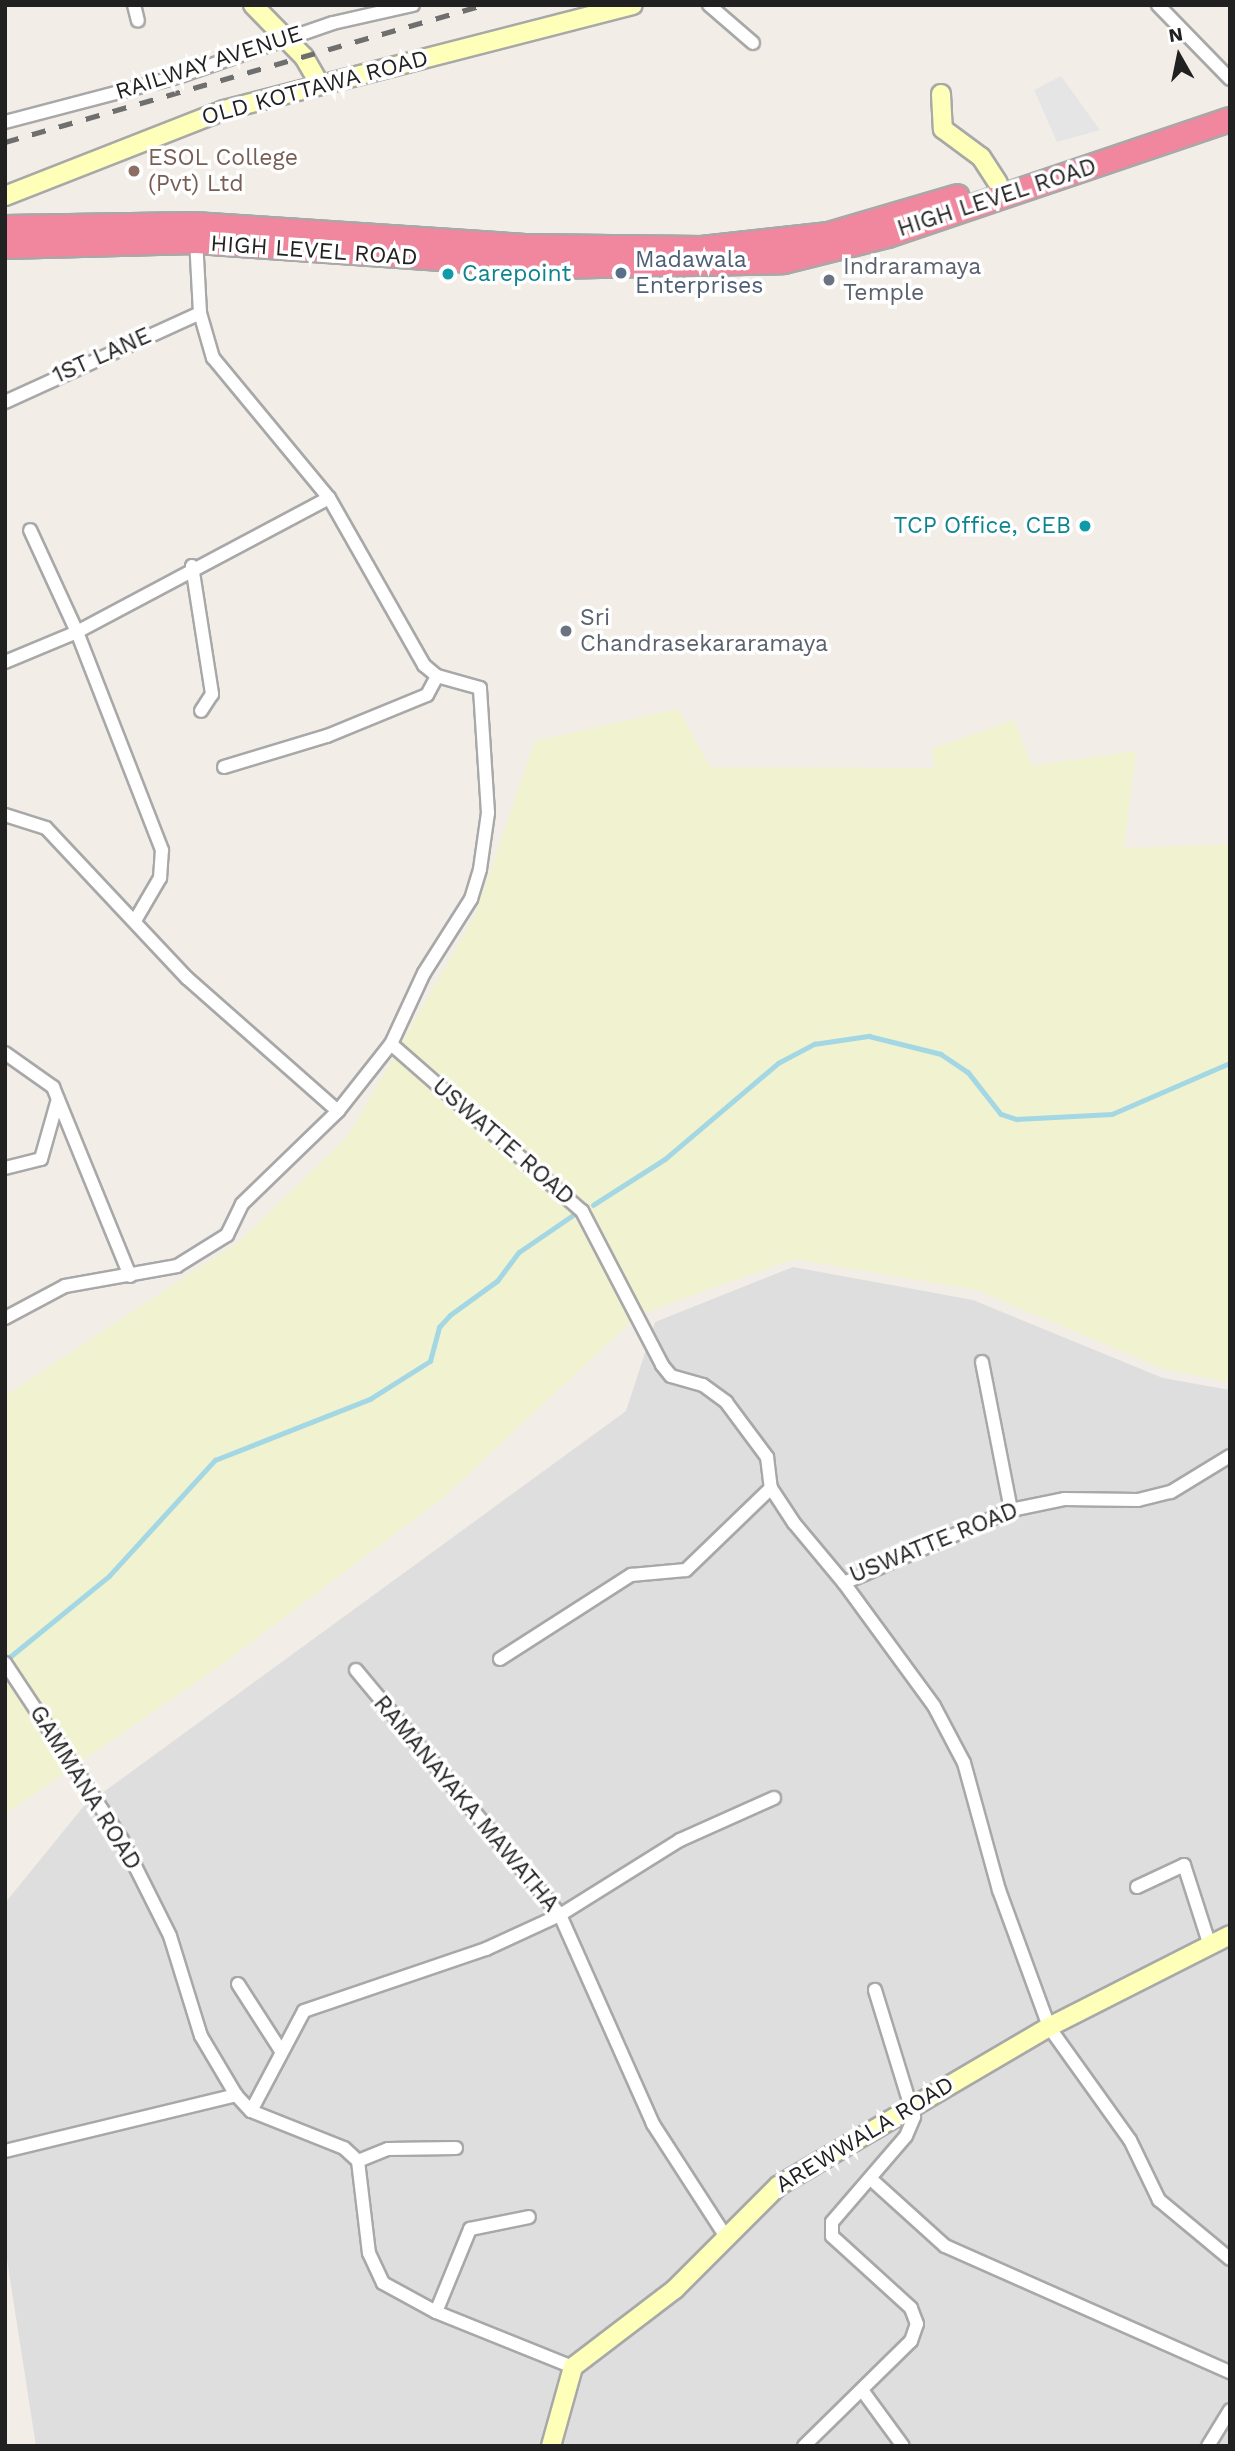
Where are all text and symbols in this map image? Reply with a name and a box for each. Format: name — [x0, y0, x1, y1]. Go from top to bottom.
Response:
street label: RAILWAY AVENUE — [111, 20, 307, 106]
north arrow — [1144, 21, 1214, 91]
text: N — [1167, 22, 1184, 47]
street label: OLD KOTTAWA ROAD — [198, 44, 432, 132]
place label: ESOL College (Pvt) Ltd — [148, 144, 299, 198]
street label: HIGH LEVEL ROAD — [894, 153, 1100, 243]
marker: ESOL College (Pvt) Ltd — [126, 163, 142, 179]
street label: HIGH LEVEL ROAD — [209, 230, 419, 272]
place label: Madawala Enterprises — [635, 246, 763, 300]
place label: Indraramaya Temple — [843, 253, 981, 307]
place label: Carepoint — [462, 260, 571, 288]
marker: Madawala Enterprises — [613, 265, 629, 281]
marker: Carepoint — [440, 266, 456, 282]
marker: Indraramaya Temple — [821, 272, 837, 288]
street label: 1ST LANE — [48, 322, 156, 390]
place label: TCP Office, CEB — [893, 512, 1071, 540]
marker: TCP Office, CEB — [1077, 518, 1093, 534]
place label: Sri Chandrasekararamaya — [580, 604, 828, 658]
marker: Sri Chandrasekararamaya — [558, 623, 574, 639]
street label: USWATTE ROAD — [426, 1073, 580, 1211]
street label: USWATTE ROAD — [846, 1497, 1022, 1589]
street label: RAMANAYAKA MAWATHA — [367, 1690, 565, 1918]
street label: GAMMANA ROAD — [23, 1700, 147, 1876]
street label: AREWWALA ROAD — [770, 2071, 960, 2199]

